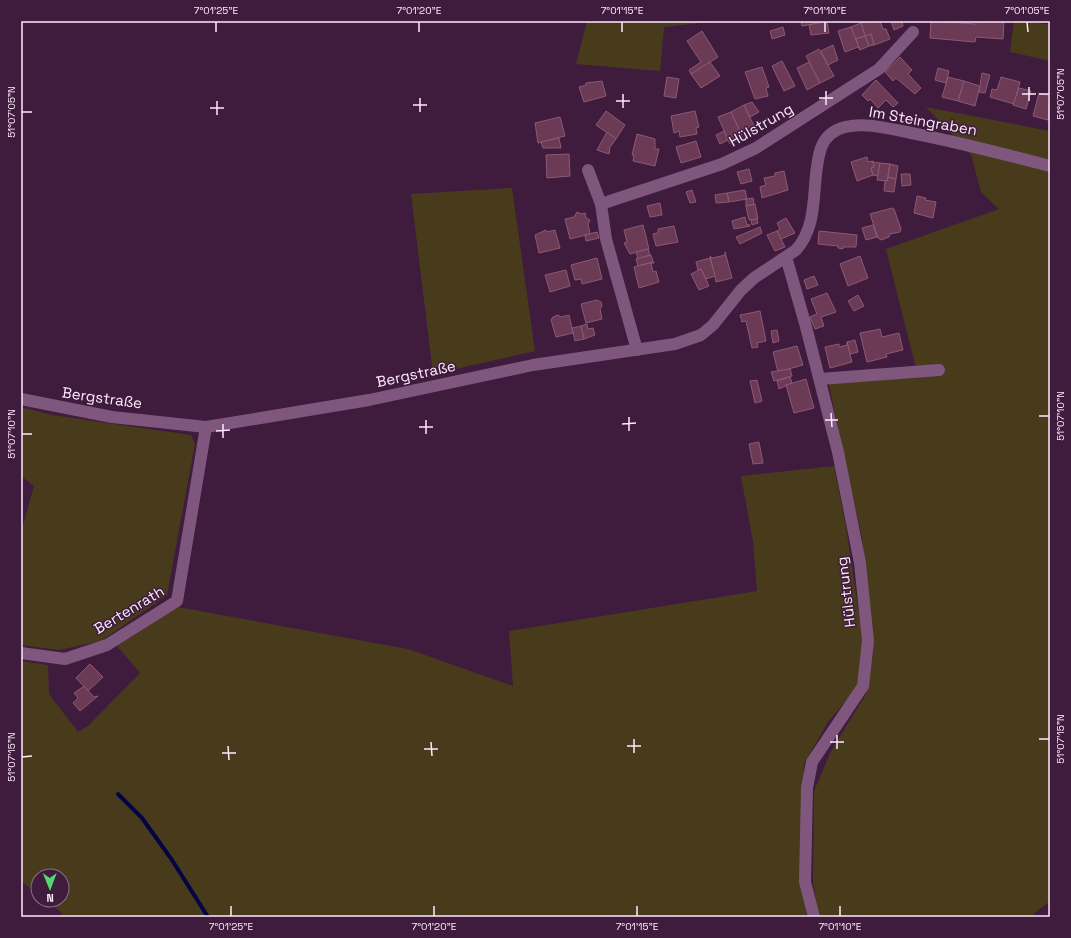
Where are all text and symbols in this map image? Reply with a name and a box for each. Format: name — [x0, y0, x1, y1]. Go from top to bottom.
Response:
text: 7°01'25"E — [194, 4, 239, 17]
text: 7°01'20"E — [397, 4, 442, 17]
text: 7°01'15"E — [601, 4, 644, 17]
text: 7°01'10"E — [803, 4, 847, 17]
text: 7°01'05"E — [1005, 4, 1050, 17]
text: 51°07'05"N — [1054, 68, 1067, 120]
text: 51°07'05"N — [5, 86, 18, 138]
street label: Hülstrung — [725, 99, 796, 151]
street label: Im Steingraben — [868, 102, 979, 139]
street label: Bergstraße — [374, 356, 457, 391]
street label: Bergstraße — [61, 382, 143, 413]
text: 51°07'10"N — [1054, 391, 1067, 441]
text: 51°07'10"N — [5, 409, 18, 459]
street label: Hülstrung — [832, 556, 859, 628]
street label: Bertenrath — [90, 581, 167, 638]
text: 51°07'15"N — [1054, 714, 1067, 764]
text: 51°07'15"N — [5, 732, 18, 782]
north arrow — [30, 868, 70, 908]
text: N — [46, 891, 54, 905]
text: 7°01'25"E — [209, 920, 254, 933]
text: 7°01'20"E — [412, 920, 457, 933]
text: 7°01'15"E — [616, 920, 659, 933]
text: 7°01'10"E — [818, 920, 862, 933]

